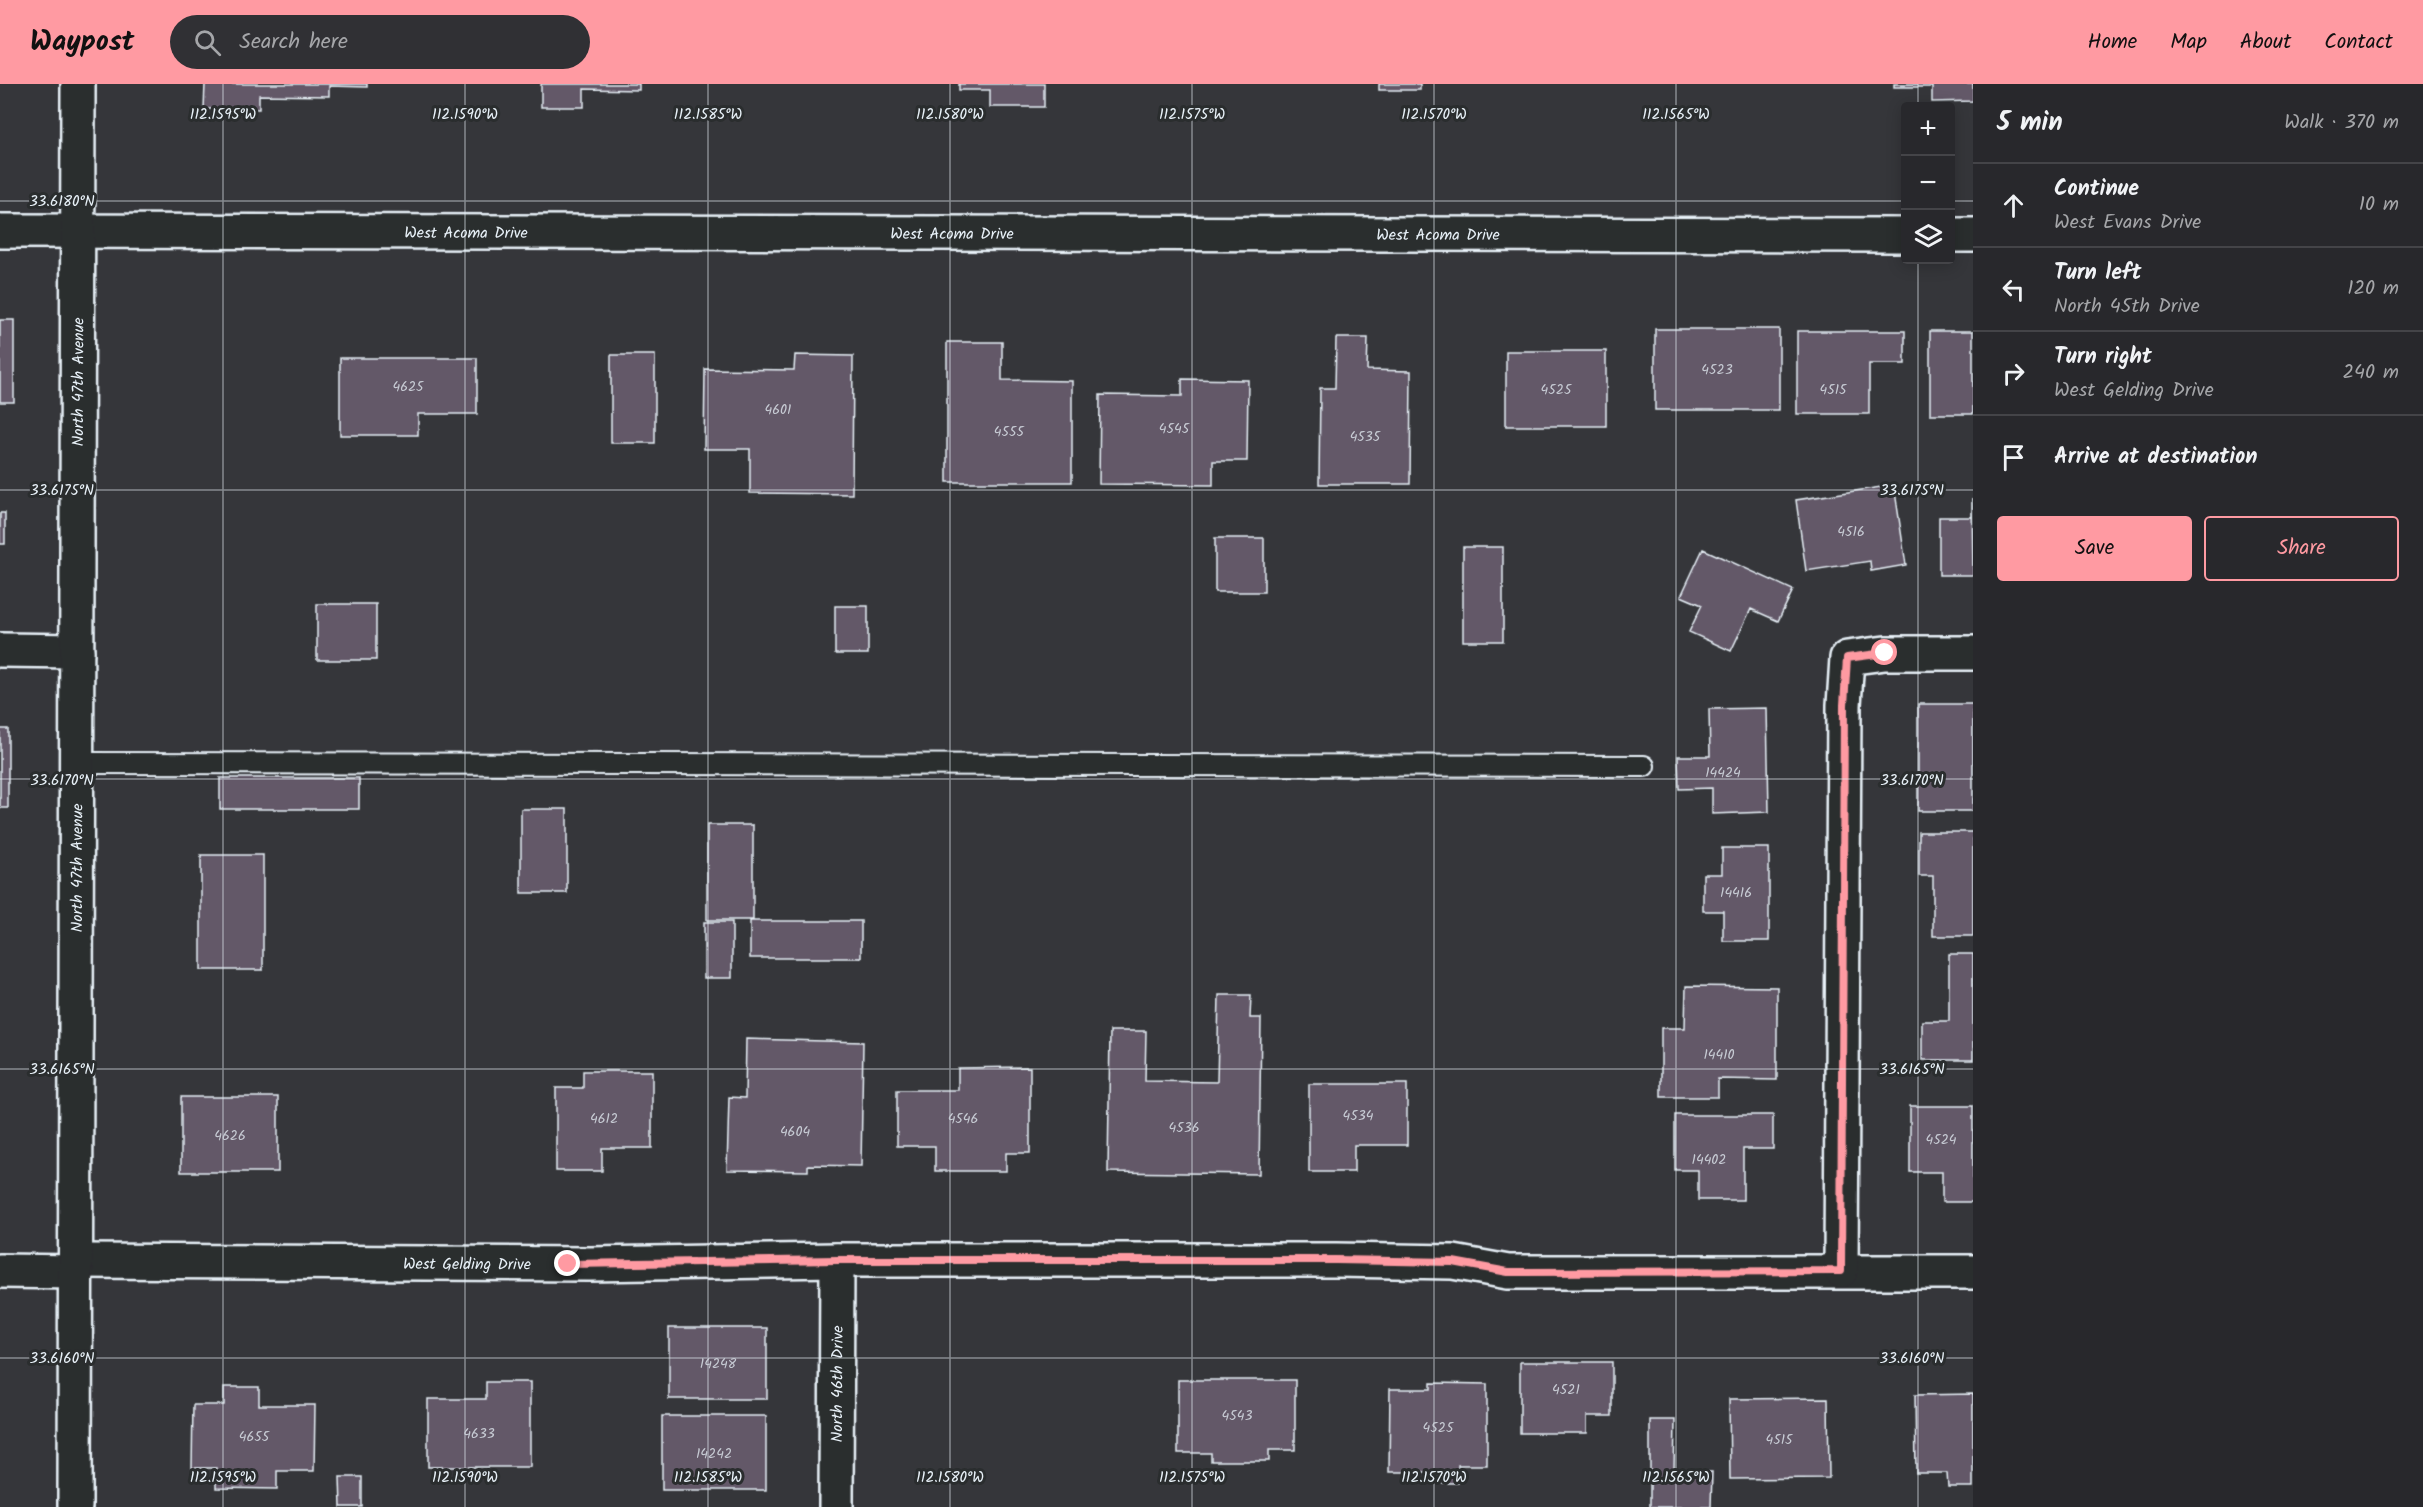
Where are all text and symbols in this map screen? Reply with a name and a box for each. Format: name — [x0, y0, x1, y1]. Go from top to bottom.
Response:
search box — [170, 15, 590, 69]
text: Waypost — [30, 20, 134, 65]
text: Search here — [239, 25, 348, 60]
icon: search — [191, 26, 224, 59]
text: Home — [2088, 26, 2137, 59]
text: Map — [2170, 26, 2207, 59]
text: About — [2240, 26, 2291, 59]
text: Contact — [2324, 26, 2393, 59]
map controls — [1901, 102, 1955, 264]
button: + — [1901, 102, 1955, 156]
text: 5 min — [1997, 102, 2063, 144]
text: 112.1595°W — [190, 103, 257, 127]
text: 112.1590°W — [432, 103, 498, 127]
text: 112.1585°W — [674, 103, 742, 127]
text: 112.1580°W — [916, 103, 984, 127]
text: 112.1575°W — [1159, 103, 1225, 127]
text: 112.1570°W — [1401, 103, 1467, 127]
text: 112.1565°W — [1642, 103, 1710, 127]
text: Walk · 370 m — [2284, 107, 2399, 139]
button: − — [1901, 156, 1955, 210]
text: Continue — [2054, 172, 2139, 207]
icon: ahead — [1997, 189, 2030, 222]
text: 10 m — [2359, 189, 2399, 221]
text: 33.6180°N — [29, 190, 95, 214]
text: West Evans Drive — [2054, 207, 2201, 239]
button: layers — [1901, 210, 1955, 264]
street label: West Acoma Drive — [404, 221, 528, 246]
street label: West Acoma Drive — [890, 222, 1014, 247]
street label: West Acoma Drive — [1376, 223, 1500, 248]
text: Turn left — [2054, 256, 2141, 291]
icon: left — [1997, 273, 2030, 306]
text: 120 m — [2347, 273, 2399, 305]
text: North 45th Drive — [2054, 291, 2200, 323]
street label: North 47th Avenue — [66, 317, 92, 447]
text: Turn right — [2054, 340, 2152, 375]
icon: right — [1997, 357, 2030, 390]
text: 240 m — [2342, 357, 2399, 389]
house number: 4523 — [1701, 359, 1733, 381]
text: West Gelding Drive — [2054, 375, 2214, 407]
house number: 4625 — [392, 376, 425, 398]
house number: 4525 — [1541, 379, 1573, 401]
house number: 4515 — [1819, 379, 1848, 401]
house number: 4601 — [765, 399, 791, 421]
house number: 4545 — [1159, 418, 1191, 440]
house number: 4555 — [994, 421, 1026, 443]
house number: 4535 — [1350, 426, 1382, 448]
text: Arrive at destination — [2054, 440, 2257, 475]
icon: arrive — [1997, 441, 2030, 474]
text: 33.6175°N — [30, 479, 94, 503]
text: 33.6175°N — [1880, 479, 1944, 503]
button: Save — [1997, 516, 2192, 581]
button: Share — [2204, 516, 2399, 581]
house number: 4516 — [1837, 521, 1865, 543]
route start — [1871, 639, 1897, 665]
house number: 14424 — [1705, 762, 1741, 784]
text: 33.6170°N — [30, 769, 94, 793]
text: 33.6170°N — [1880, 769, 1944, 793]
street label: North 47th Avenue — [65, 803, 90, 933]
house number: 14416 — [1720, 882, 1752, 904]
house number: 14410 — [1703, 1044, 1735, 1066]
text: 33.6165°N — [29, 1058, 95, 1082]
text: 33.6165°N — [1879, 1058, 1945, 1082]
house number: 4534 — [1343, 1105, 1374, 1127]
house number: 4612 — [590, 1108, 618, 1130]
house number: 4546 — [948, 1108, 978, 1130]
house number: 4536 — [1168, 1117, 1200, 1139]
house number: 4604 — [780, 1121, 810, 1143]
house number: 4626 — [214, 1125, 246, 1147]
house number: 4524 — [1925, 1129, 1957, 1151]
house number: 14402 — [1692, 1149, 1726, 1171]
route end — [554, 1250, 580, 1276]
street label: West Gelding Drive — [403, 1252, 531, 1278]
street label: North 46th Drive — [825, 1325, 851, 1443]
text: 33.6160°N — [30, 1347, 94, 1371]
text: 33.6160°N — [1880, 1347, 1944, 1371]
house number: 14248 — [700, 1353, 737, 1375]
house number: 4521 — [1552, 1379, 1580, 1401]
house number: 4543 — [1222, 1405, 1252, 1427]
house number: 4525 — [1423, 1417, 1455, 1439]
house number: 4633 — [463, 1423, 495, 1445]
house number: 4655 — [239, 1426, 271, 1448]
house number: 4515 — [1765, 1429, 1794, 1451]
house number: 14242 — [696, 1443, 732, 1465]
text: 112.1595°W — [190, 1466, 257, 1490]
text: 112.1590°W — [432, 1466, 498, 1490]
text: 112.1585°W — [674, 1466, 742, 1490]
text: 112.1580°W — [916, 1466, 984, 1490]
text: 112.1575°W — [1159, 1466, 1225, 1490]
text: 112.1570°W — [1401, 1466, 1467, 1490]
text: 112.1565°W — [1642, 1466, 1710, 1490]

